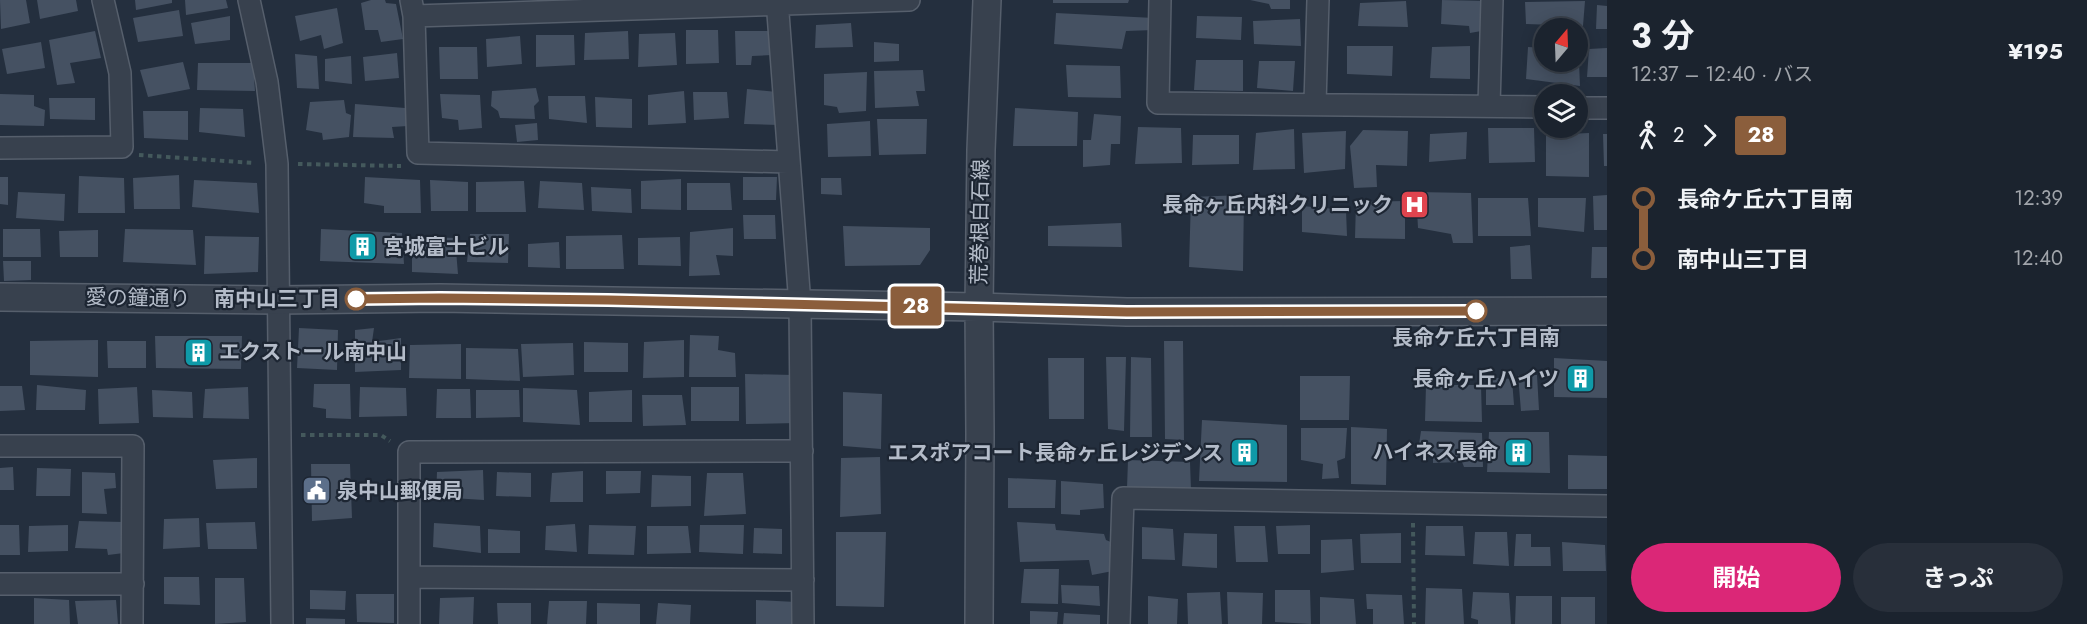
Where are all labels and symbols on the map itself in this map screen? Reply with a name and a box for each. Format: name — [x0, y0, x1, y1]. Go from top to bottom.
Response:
north arrow — [1534, 18, 1588, 72]
street label: 荒巻根白石線 — [964, 159, 996, 285]
hospital icon: 長命ヶ丘内科クリニック — [1398, 189, 1430, 221]
place label: 長命ヶ丘内科クリニック — [1162, 190, 1393, 220]
building icon: 宮城富士ビル — [346, 231, 378, 263]
place label: 宮城富士ビル — [383, 232, 509, 262]
street label: 愛の鐘通り — [85, 282, 191, 314]
place label: 南中山三丁目 — [214, 284, 340, 314]
line badge: 28 — [889, 286, 943, 326]
marker: 南中山三丁目 — [345, 288, 367, 310]
marker: 長命ケ丘六丁目南 — [1465, 300, 1487, 322]
place label: 長命ケ丘六丁目南 — [1392, 323, 1560, 353]
building icon: エクストール南中山 — [182, 336, 214, 368]
place label: エクストール南中山 — [219, 337, 407, 367]
building icon: 長命ヶ丘ハイツ — [1564, 363, 1596, 395]
place label: 長命ヶ丘ハイツ — [1412, 364, 1559, 394]
building icon: ハイネス長命 — [1503, 436, 1535, 468]
building icon: エスポアコート長命ヶ丘レジデンス — [1228, 437, 1260, 469]
place label: ハイネス長命 — [1372, 437, 1498, 467]
place label: エスポアコート長命ヶ丘レジデンス — [887, 438, 1223, 468]
public building icon: 泉中山郵便局 — [300, 475, 332, 507]
place label: 泉中山郵便局 — [337, 476, 463, 506]

